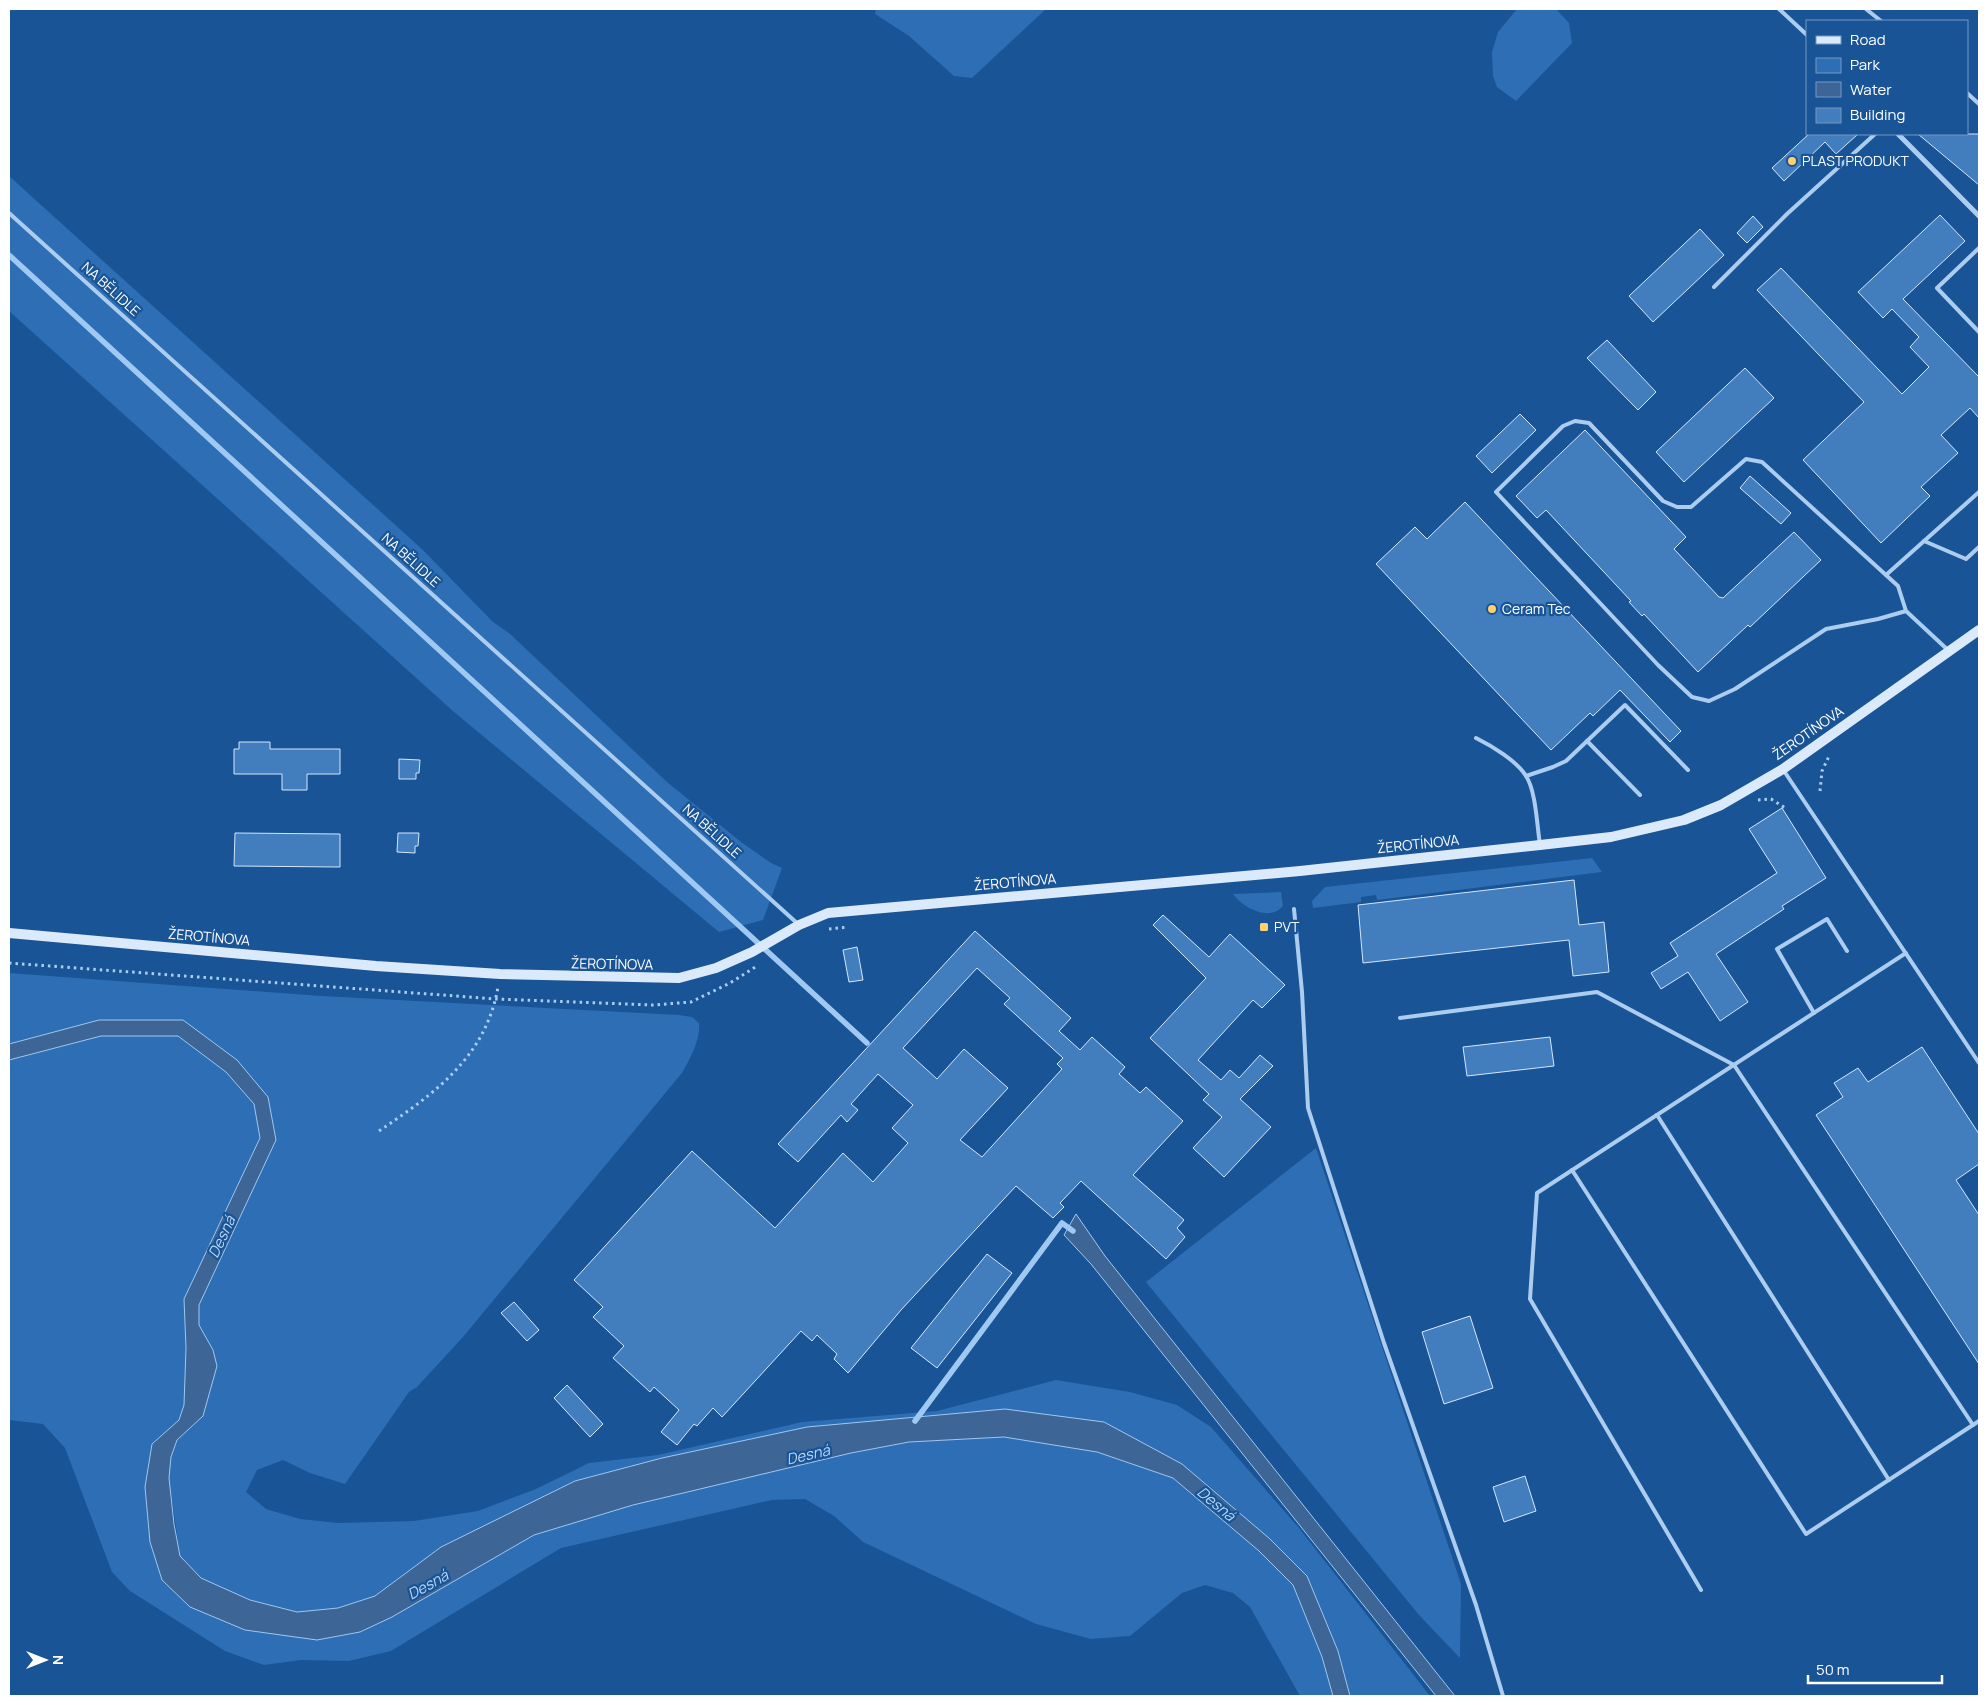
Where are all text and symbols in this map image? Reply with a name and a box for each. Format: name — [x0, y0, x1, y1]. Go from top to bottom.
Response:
legend — [1806, 20, 1968, 135]
text: Road — [1850, 29, 1886, 50]
text: Park — [1850, 54, 1880, 75]
text: Water — [1850, 79, 1892, 100]
text: Building — [1850, 104, 1905, 125]
place label: PLAST PRODUKT — [1802, 151, 1910, 170]
marker: PLAST PRODUKT — [1786, 155, 1798, 167]
street label: NA BĚLIDLE — [78, 257, 145, 320]
street label: NA BĚLIDLE — [378, 528, 445, 591]
place label: Ceram Tec — [1502, 599, 1571, 618]
marker: Ceram Tec — [1486, 603, 1498, 615]
street label: ŽEROTÍNOVA — [1768, 701, 1847, 764]
street label: NA BĚLIDLE — [679, 799, 746, 862]
street label: ŽEROTÍNOVA — [1376, 830, 1460, 857]
street label: ŽEROTÍNOVA — [973, 868, 1057, 895]
place label: PVT — [1274, 917, 1300, 936]
marker: PVT — [1258, 921, 1270, 933]
street label: ŽEROTÍNOVA — [167, 923, 251, 950]
street label: ŽEROTÍNOVA — [571, 953, 654, 974]
water label: Desná — [203, 1212, 241, 1261]
water label: Desná — [784, 1439, 832, 1470]
water label: Desná — [1193, 1481, 1240, 1526]
water label: Desná — [403, 1564, 453, 1604]
north arrow — [20, 1635, 70, 1685]
scale bar — [1808, 1652, 1942, 1684]
text: N — [49, 1655, 68, 1665]
text: 50 m — [1816, 1659, 1850, 1680]

